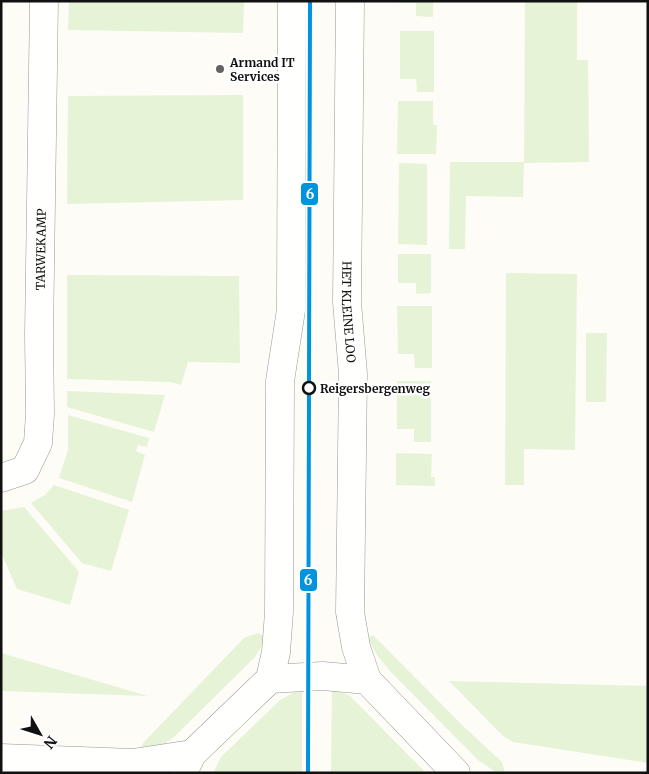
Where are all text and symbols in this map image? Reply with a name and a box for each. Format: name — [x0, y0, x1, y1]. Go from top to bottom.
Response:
place label: Armand IT Services — [229, 55, 295, 84]
marker: Armand IT Services — [214, 63, 226, 75]
line badge: 6 — [300, 182, 319, 206]
text: 6 — [306, 185, 315, 203]
street label: TARWEKAMP — [32, 208, 48, 290]
street label: HET KLEINE LOO — [339, 261, 360, 364]
marker: Reigersbergenweg — [302, 381, 316, 395]
place label: Reigersbergenweg — [320, 381, 430, 396]
line badge: 6 — [299, 568, 318, 592]
text: 6 — [304, 571, 313, 589]
north arrow — [15, 709, 65, 759]
text: N — [40, 732, 61, 752]

